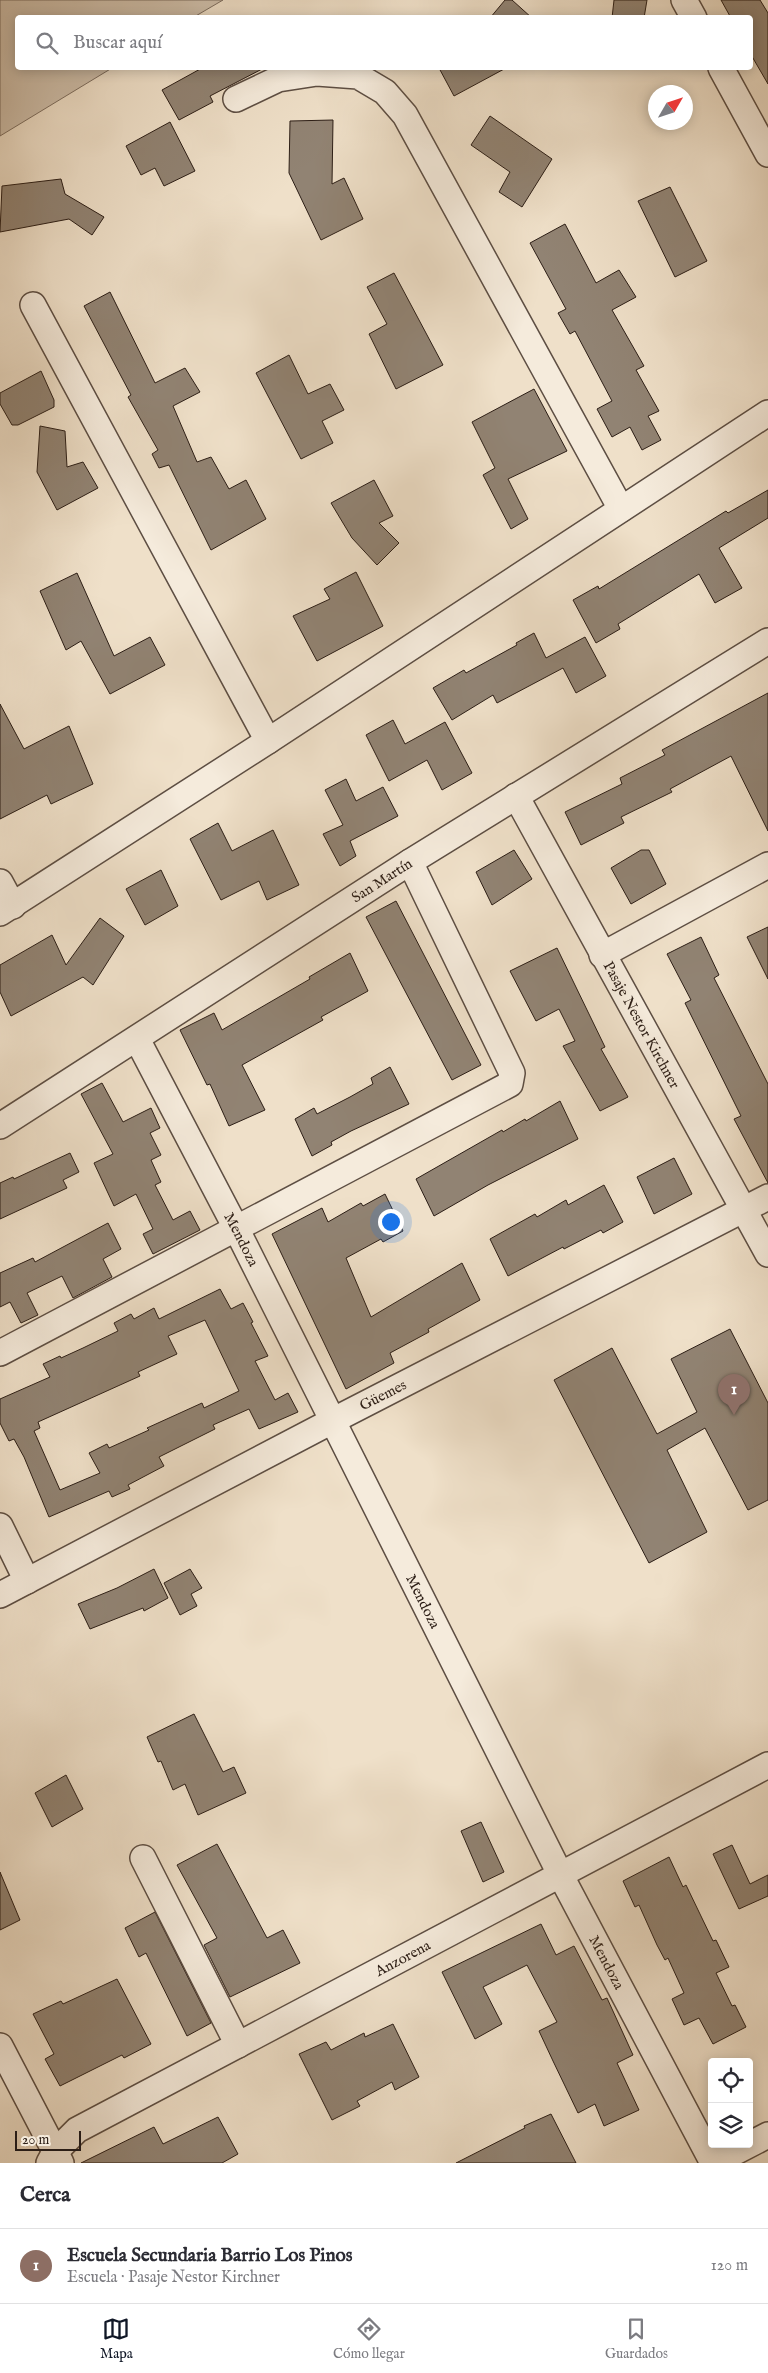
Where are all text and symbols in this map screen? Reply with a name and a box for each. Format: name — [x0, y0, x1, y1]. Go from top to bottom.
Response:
search box — [15, 15, 753, 70]
icon: search — [33, 29, 61, 57]
text: Buscar aquí — [73, 31, 162, 55]
north arrow — [648, 85, 693, 130]
street label: San Martín — [348, 854, 416, 907]
street label: Pasaje Nestor Kirchner — [599, 958, 684, 1092]
street label: Mendoza — [219, 1209, 263, 1270]
your location — [378, 1209, 404, 1235]
pin: 1 — [718, 1374, 750, 1415]
street label: Güemes — [356, 1375, 410, 1415]
street label: Mendoza — [401, 1571, 445, 1632]
street label: Mendoza — [584, 1932, 629, 1993]
street label: Anzorena — [371, 1936, 434, 1981]
map controls — [708, 2058, 753, 2148]
button: locate — [708, 2058, 753, 2103]
button: layers — [708, 2103, 753, 2148]
scale bar — [15, 2128, 81, 2151]
text: 20 m — [22, 2131, 49, 2149]
text: Cerca — [20, 2182, 70, 2209]
text: Escuela Secundaria Barrio Los Pinos — [67, 2244, 352, 2268]
text: 1 — [33, 2256, 39, 2276]
text: 120 m — [711, 2256, 748, 2276]
text: Escuela · Pasaje Nestor Kirchner — [67, 2268, 280, 2288]
tab: Mapa — [100, 2315, 133, 2363]
tab: Cómo llegar — [333, 2315, 405, 2363]
tab: Guardados — [605, 2315, 668, 2363]

